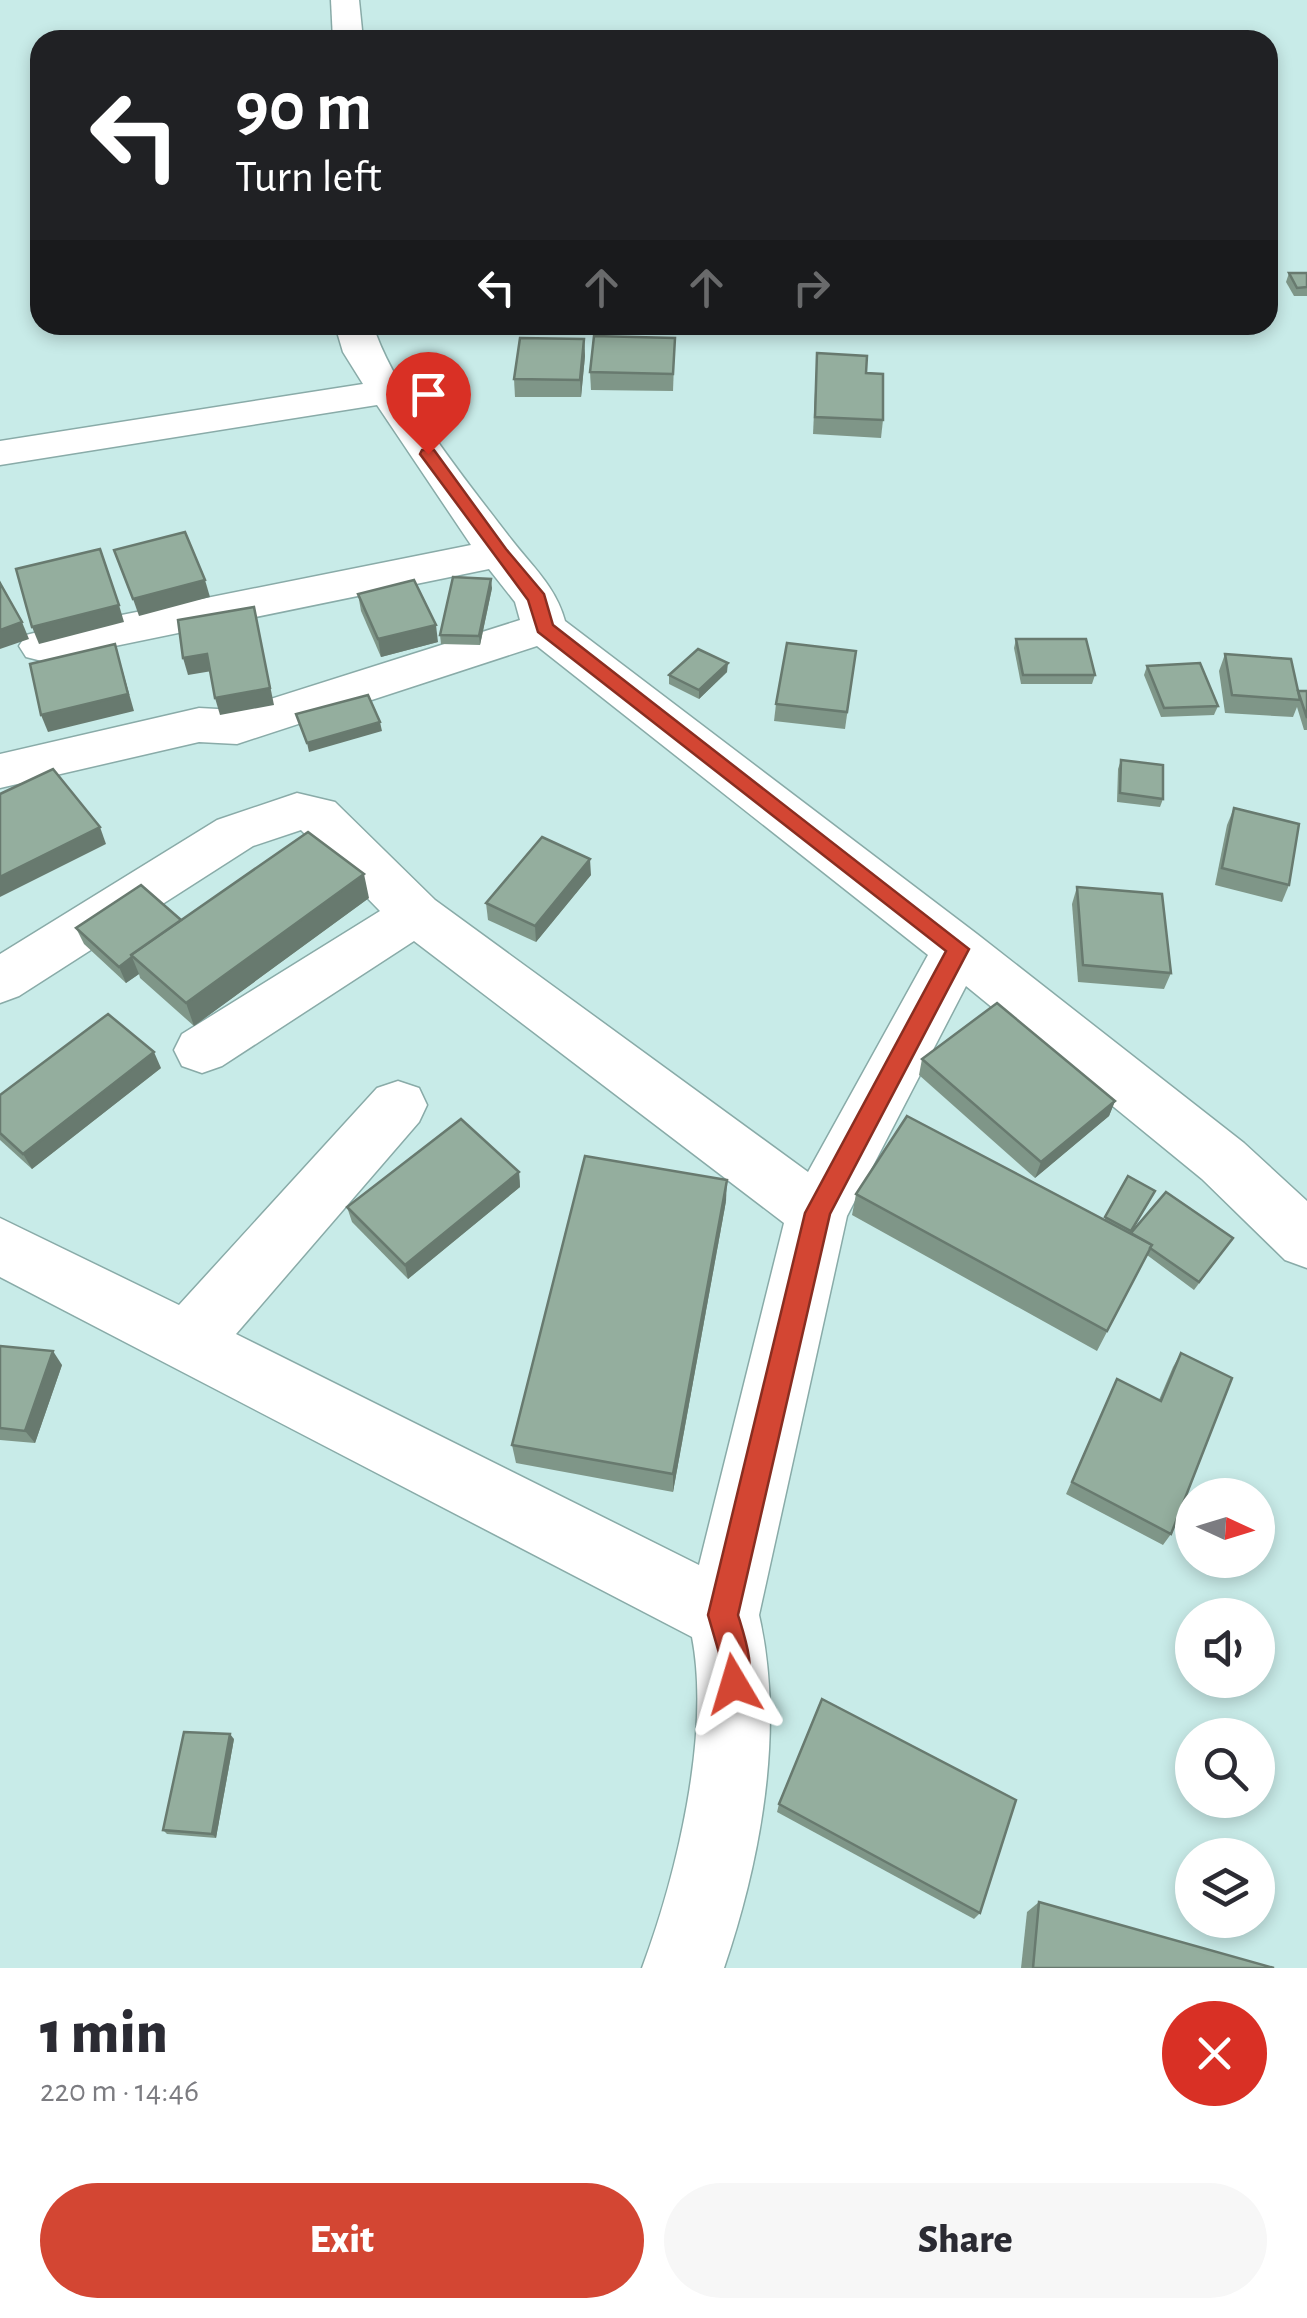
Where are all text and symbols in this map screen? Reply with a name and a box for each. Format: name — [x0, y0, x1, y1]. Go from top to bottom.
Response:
icon: left — [70, 70, 200, 200]
text: 90 m — [235, 73, 372, 143]
text: Turn left — [235, 155, 382, 200]
icon: left — [469, 260, 524, 315]
icon: ahead — [574, 260, 629, 315]
icon: ahead — [679, 260, 734, 315]
icon: right — [784, 260, 839, 315]
pin — [386, 352, 471, 455]
icon: arrive — [401, 367, 456, 422]
north arrow — [1175, 1478, 1275, 1578]
map controls — [1175, 1478, 1275, 1938]
button: sound — [1175, 1598, 1275, 1698]
position arrow — [682, 1632, 786, 1736]
button: search — [1175, 1718, 1275, 1818]
button: layers — [1175, 1838, 1275, 1938]
button: close — [1162, 2001, 1267, 2106]
text: 1 min — [40, 2004, 168, 2064]
text: 220 m · 14:46 — [40, 2075, 199, 2107]
button: Exit — [40, 2183, 644, 2298]
button: Share — [664, 2183, 1267, 2298]

